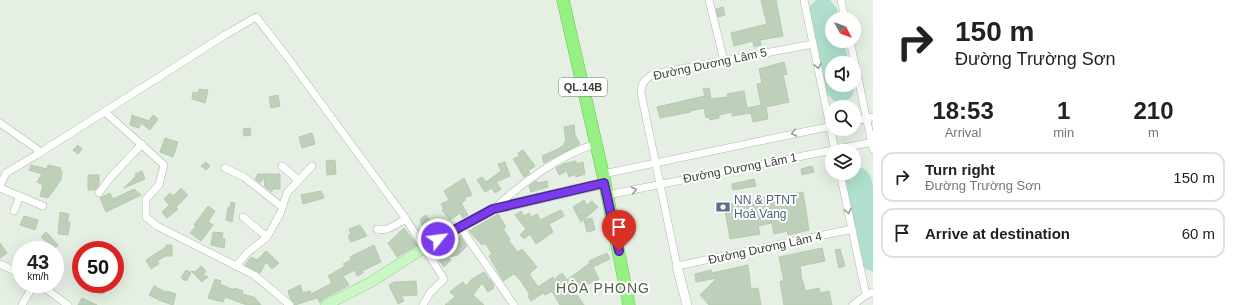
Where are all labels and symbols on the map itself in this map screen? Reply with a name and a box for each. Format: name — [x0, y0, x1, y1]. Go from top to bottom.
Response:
north arrow — [825, 12, 861, 48]
street label: Đường Dương Lâm 5 — [652, 45, 768, 83]
one-way arrow — [813, 62, 821, 69]
road number: QL.14B — [559, 78, 607, 96]
one-way arrow — [791, 129, 797, 137]
street label: Đường Dương Lâm 1 — [682, 150, 799, 186]
one-way arrow — [631, 186, 637, 194]
place label: NN & PTNT Hoà Vang — [734, 193, 798, 221]
bank icon: NN & PTNT Hoà Vang — [715, 199, 731, 215]
one-way arrow — [843, 208, 852, 214]
pin — [602, 210, 636, 251]
position arrow — [417, 218, 459, 260]
street label: Đường Dương Lâm 4 — [707, 229, 823, 267]
speed limit sign: 50 — [72, 241, 124, 293]
district label: HÒA PHONG — [556, 280, 650, 296]

